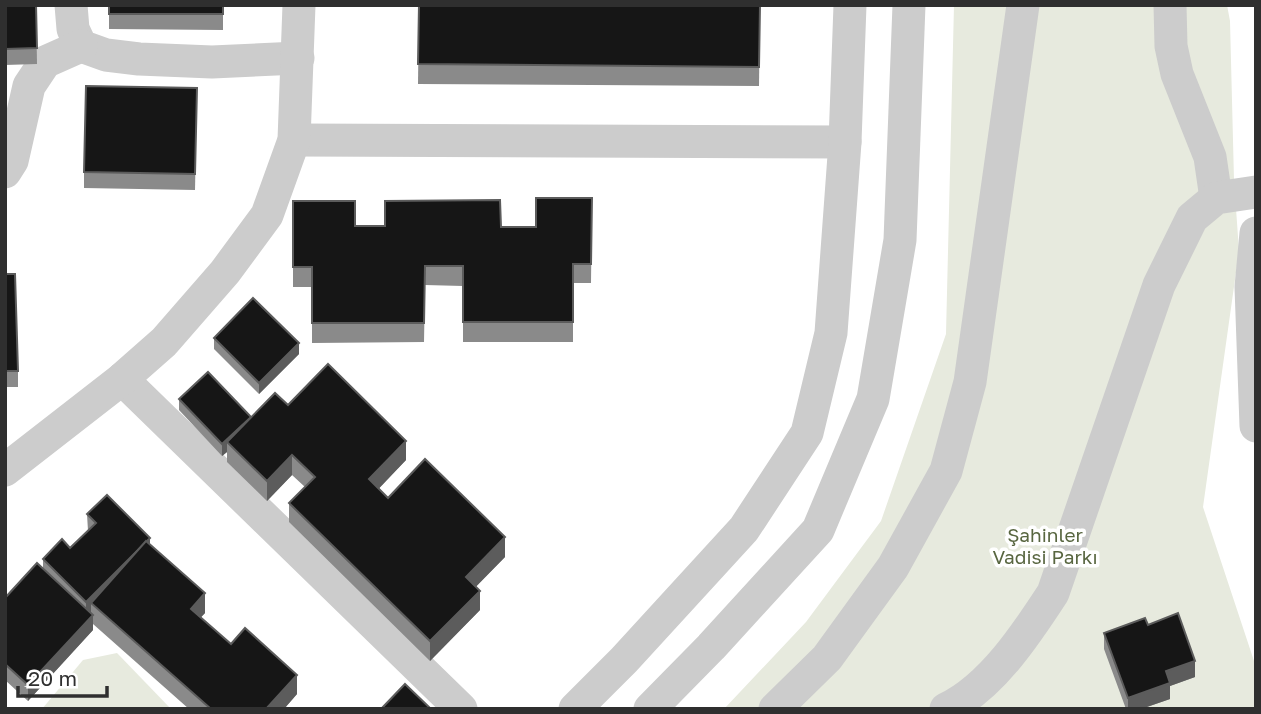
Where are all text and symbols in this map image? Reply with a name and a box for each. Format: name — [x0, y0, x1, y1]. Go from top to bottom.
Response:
park label: Şahinler Vadisi Parkı — [992, 523, 1098, 568]
scale bar — [18, 654, 107, 698]
text: 20 m — [28, 665, 77, 691]

